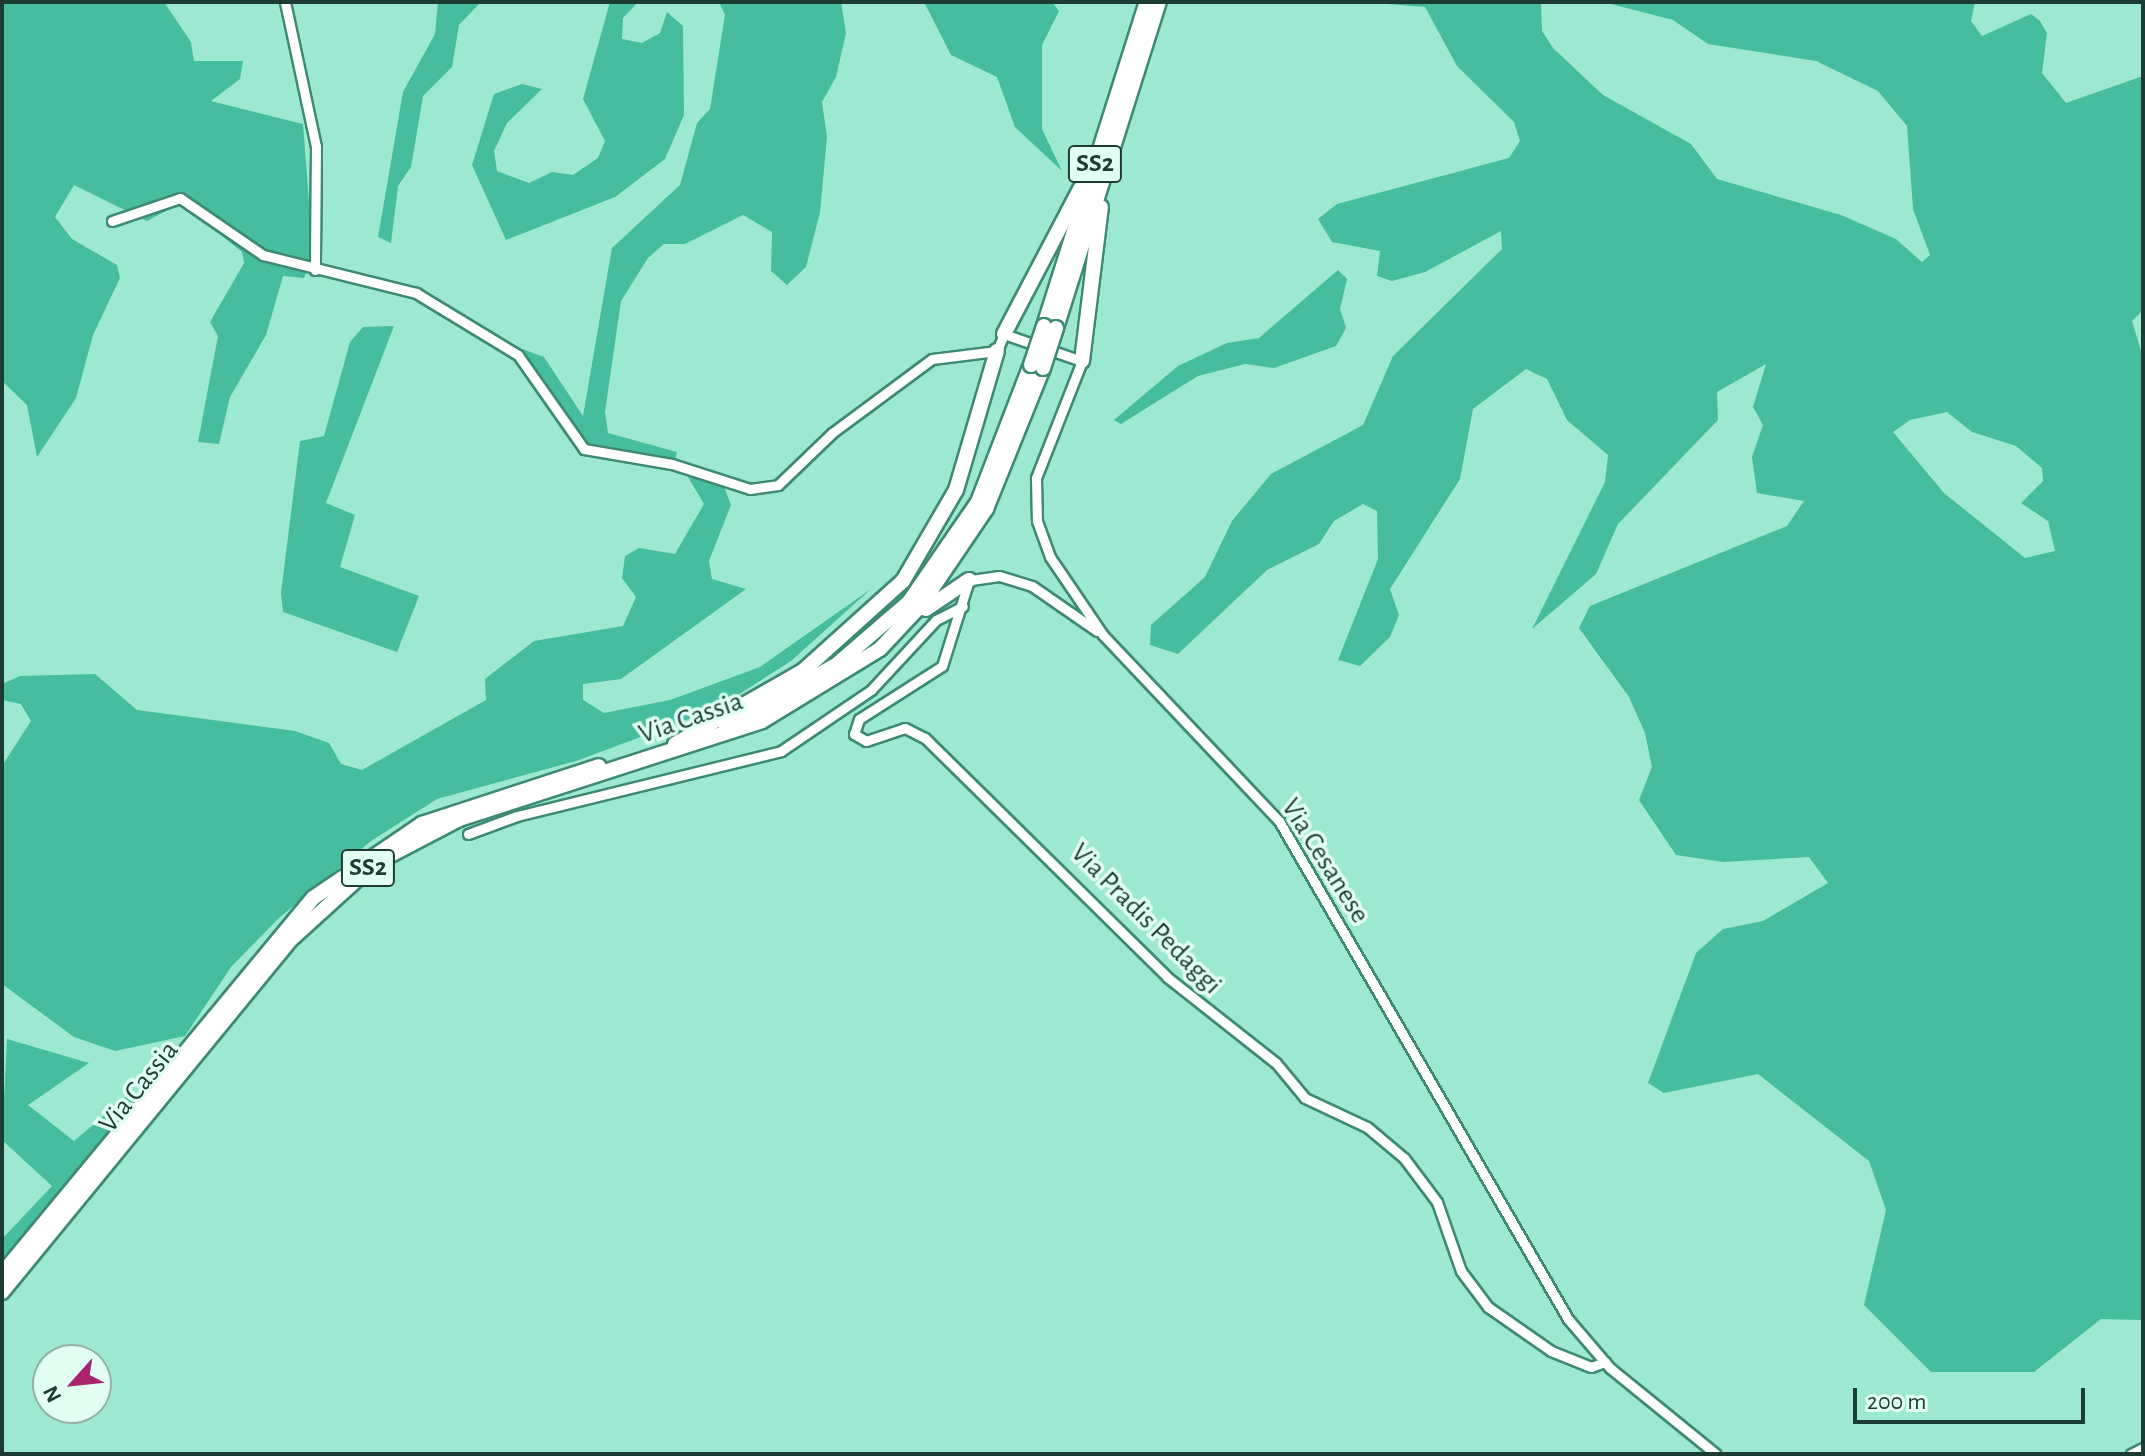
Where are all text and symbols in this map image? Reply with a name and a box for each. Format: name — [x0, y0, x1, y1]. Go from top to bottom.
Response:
road number: SS2 — [1067, 142, 1123, 186]
street label: Via Cassia — [634, 685, 748, 751]
street label: Via Cesanese — [1273, 792, 1377, 930]
street label: Via Pradis Pedaggi — [1063, 836, 1229, 1002]
road number: SS2 — [340, 846, 396, 890]
street label: Via Cassia — [92, 1034, 186, 1140]
north arrow — [32, 1344, 112, 1424]
scale bar — [1857, 1372, 2089, 1422]
text: N — [39, 1382, 66, 1406]
text: 200 m — [1867, 1390, 1926, 1414]

